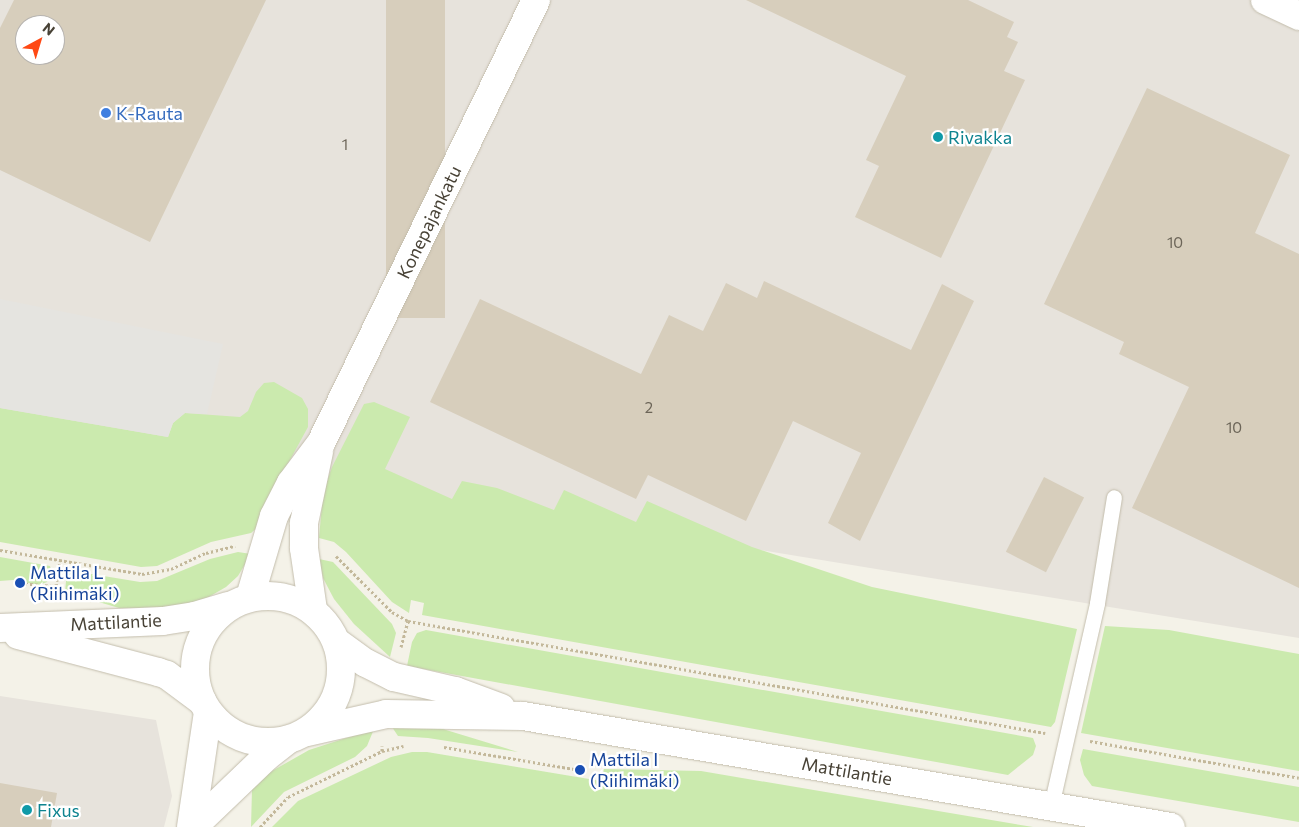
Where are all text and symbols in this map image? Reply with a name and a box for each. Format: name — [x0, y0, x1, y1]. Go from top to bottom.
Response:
north arrow — [15, 15, 65, 65]
text: N — [40, 19, 59, 39]
place label: K-Rauta — [116, 102, 183, 124]
marker: K-Rauta — [100, 107, 112, 119]
place label: Rivakka — [948, 126, 1012, 148]
marker: Rivakka — [932, 131, 944, 143]
house number: 1 — [342, 136, 348, 154]
street label: Konepajankatu — [392, 162, 466, 282]
house number: 10 — [1167, 234, 1183, 252]
house number: 2 — [645, 399, 653, 417]
house number: 10 — [1226, 419, 1242, 437]
place label: Mattila L (Riihimäki) — [30, 562, 120, 604]
marker: Mattila L (Riihimäki) — [14, 577, 26, 589]
street label: Mattilantie — [70, 609, 162, 635]
place label: Mattila I (Riihimäki) — [590, 749, 680, 792]
street label: Mattilantie — [800, 752, 894, 790]
marker: Mattila I (Riihimäki) — [574, 764, 586, 776]
place label: Fixus — [37, 799, 80, 821]
marker: Fixus — [21, 804, 33, 816]

